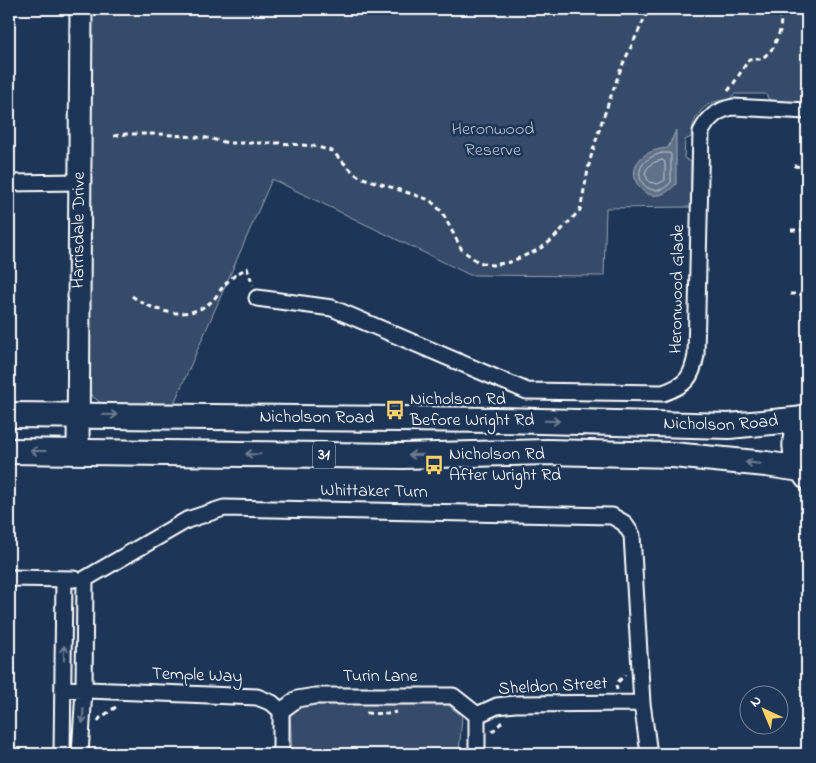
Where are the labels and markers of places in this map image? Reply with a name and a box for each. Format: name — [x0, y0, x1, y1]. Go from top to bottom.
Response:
place label: Nicholson Rd Before Wright Rd — [409, 387, 534, 435]
bus stop icon: Nicholson Rd Before Wright Rd — [384, 399, 406, 421]
place label: Nicholson Rd After Wright Rd — [449, 442, 561, 490]
bus stop icon: Nicholson Rd After Wright Rd — [423, 454, 445, 476]

